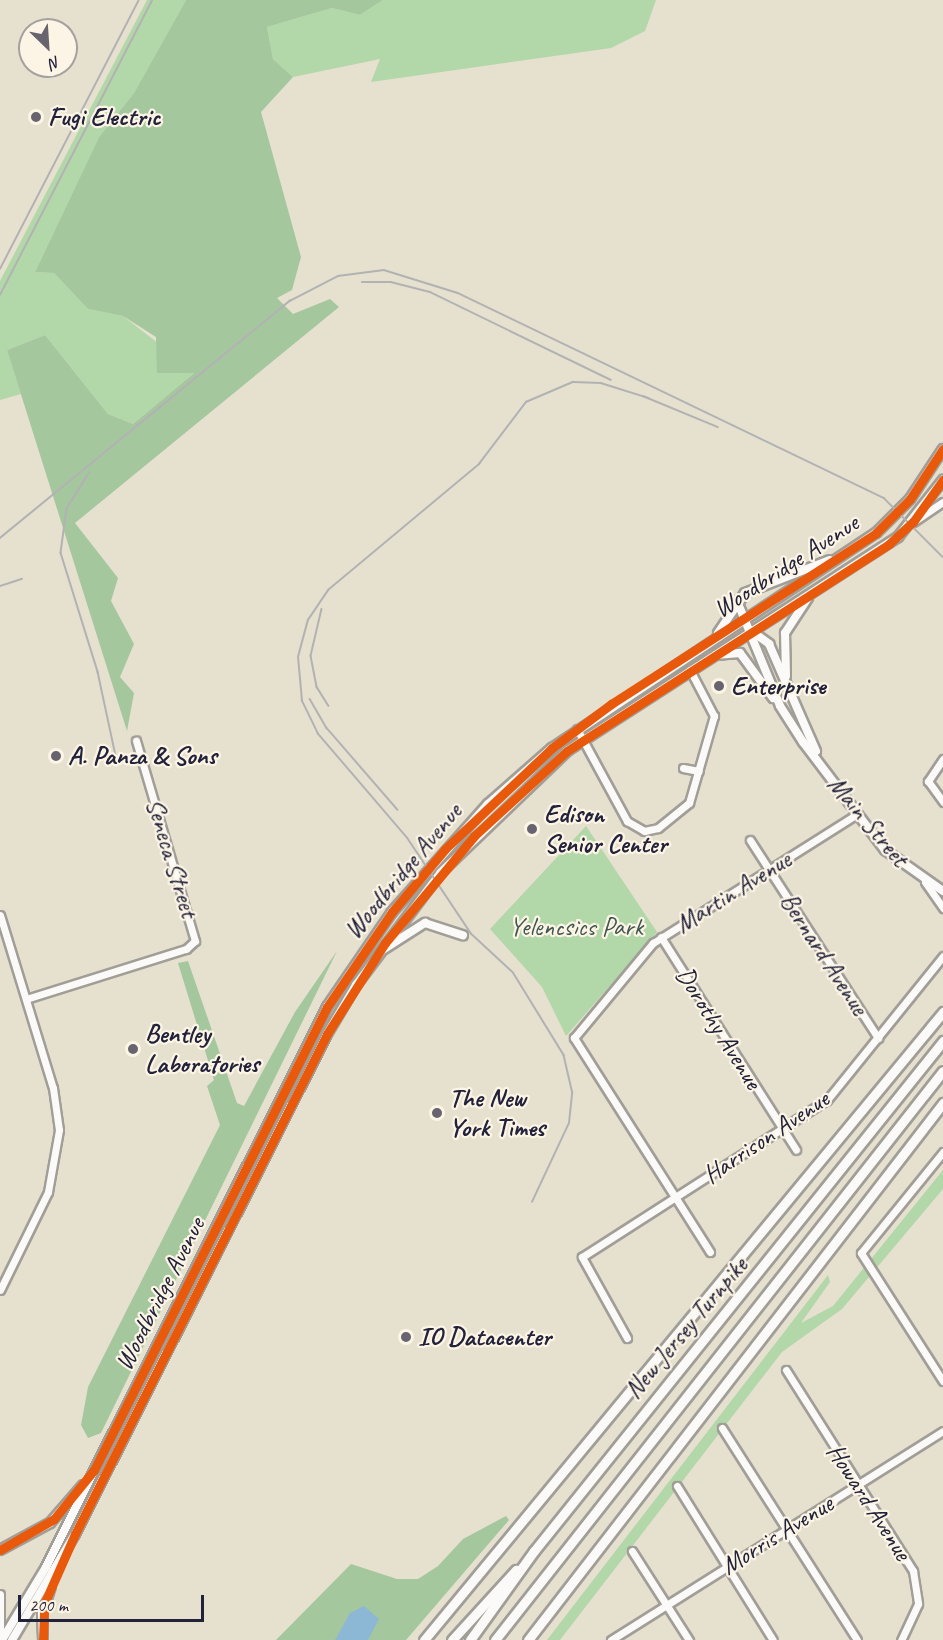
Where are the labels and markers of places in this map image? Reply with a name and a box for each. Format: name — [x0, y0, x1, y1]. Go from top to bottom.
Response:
place label: Fugi Electric — [48, 101, 159, 133]
marker: Fugi Electric — [29, 110, 43, 124]
place label: Enterprise — [731, 670, 826, 702]
marker: Enterprise — [712, 679, 726, 693]
place label: A. Panza & Sons — [68, 740, 217, 772]
marker: A. Panza & Sons — [49, 749, 63, 763]
place label: Edison Senior Center — [544, 798, 667, 860]
marker: Edison Senior Center — [525, 822, 539, 836]
place label: Bentley Laboratories — [145, 1018, 259, 1080]
marker: Bentley Laboratories — [126, 1042, 140, 1056]
place label: The New York Times — [449, 1082, 545, 1144]
marker: The New York Times — [430, 1106, 444, 1120]
place label: IO Datacenter — [418, 1321, 551, 1353]
marker: IO Datacenter — [399, 1330, 413, 1344]

